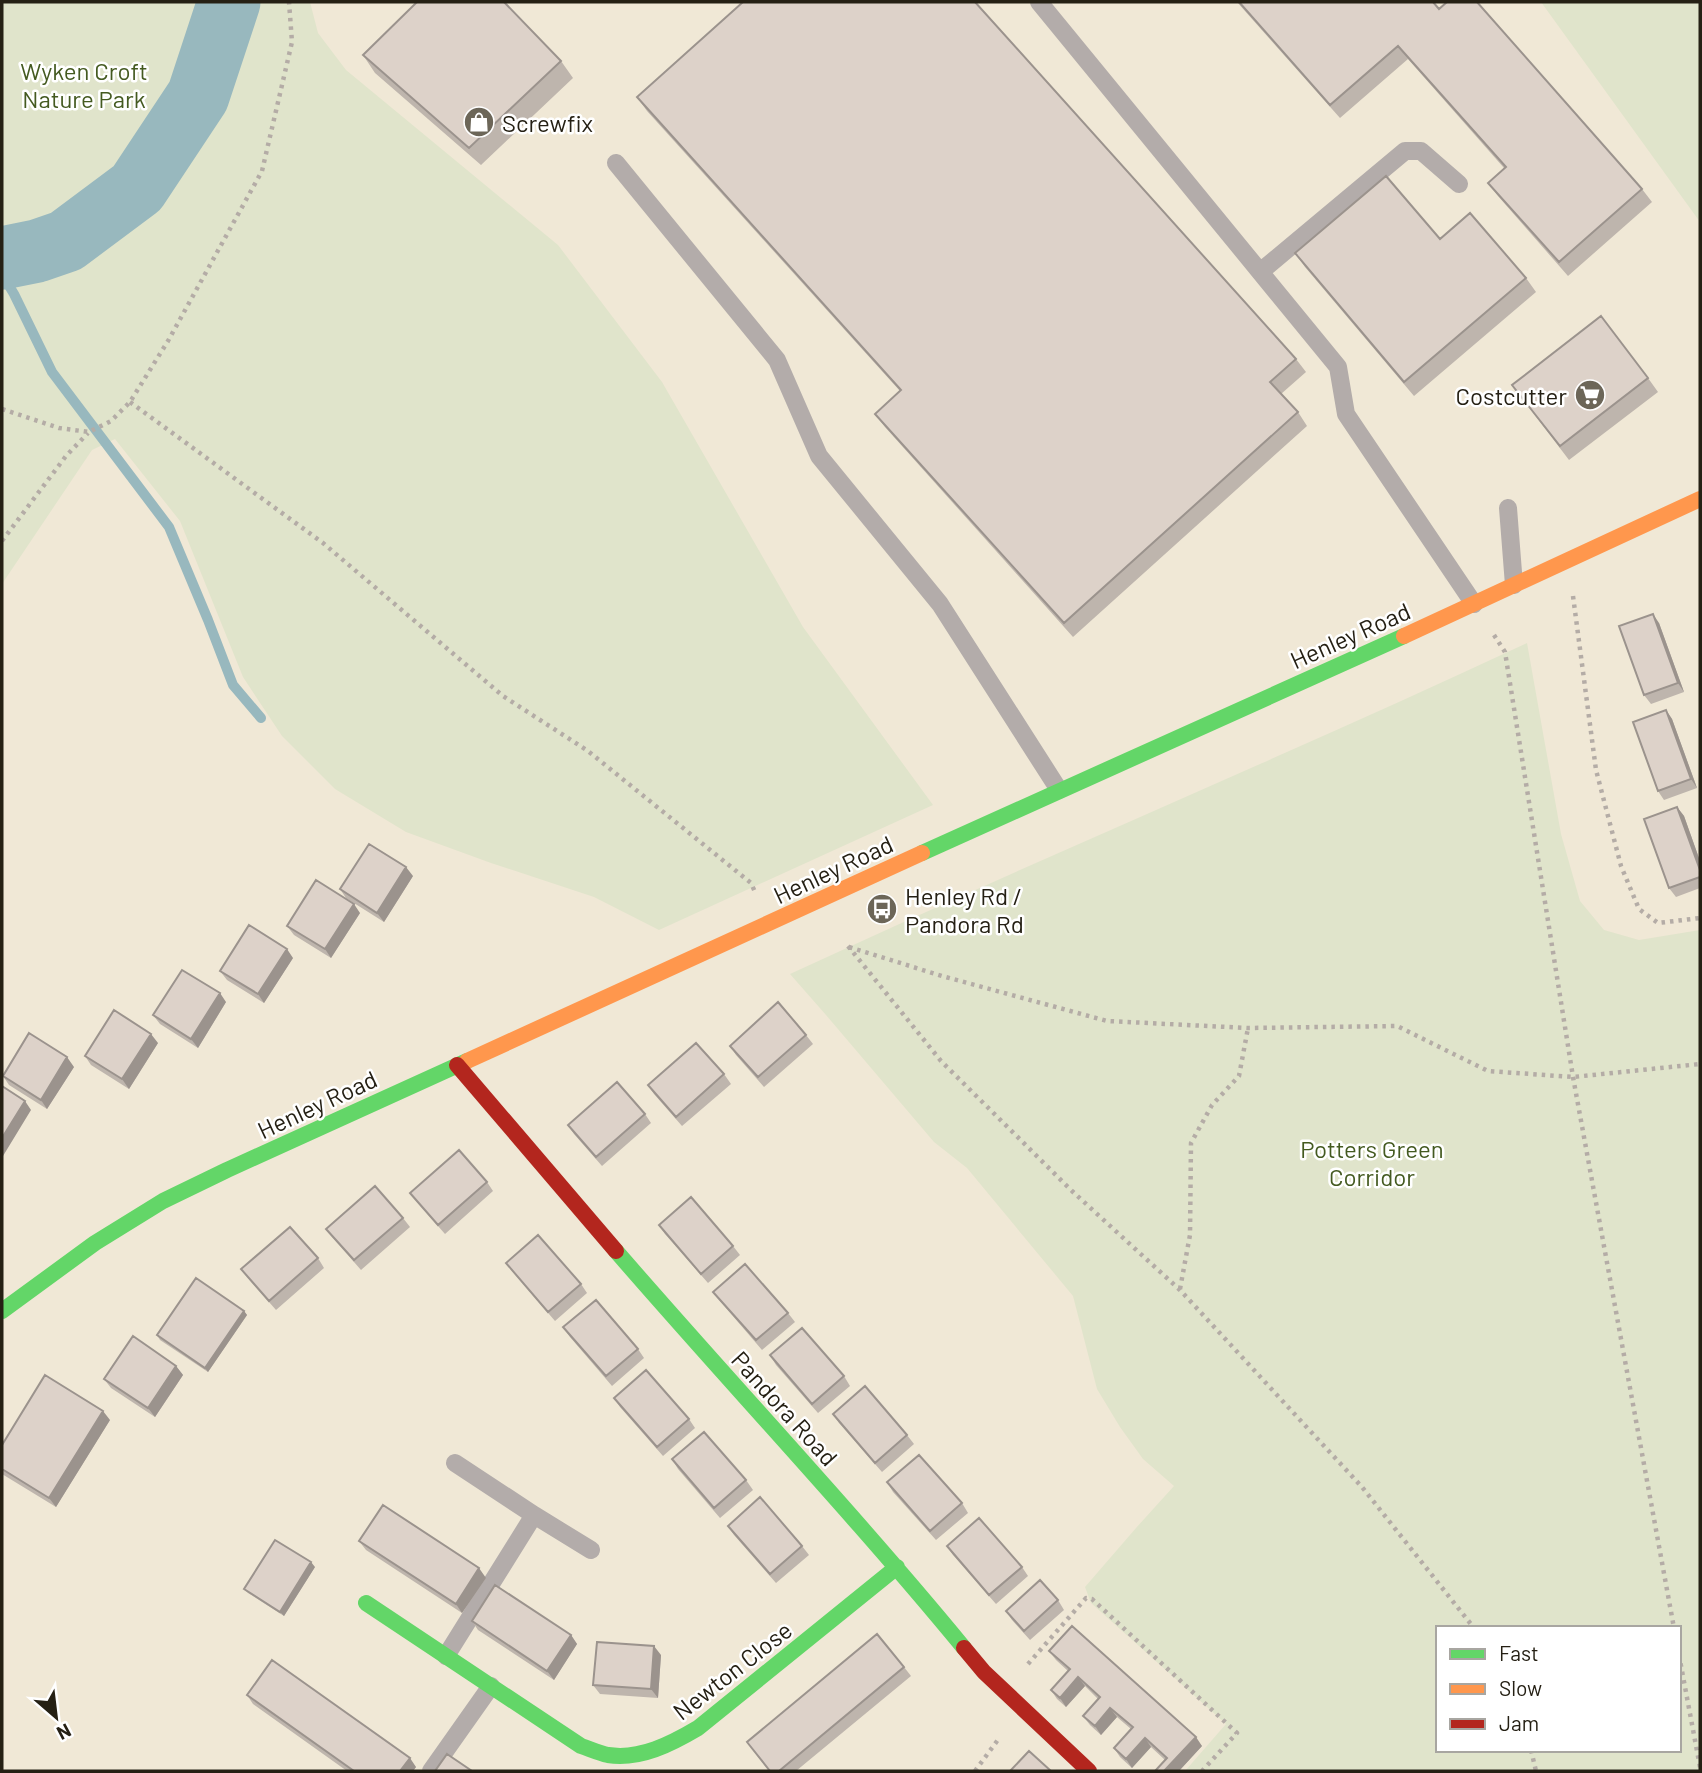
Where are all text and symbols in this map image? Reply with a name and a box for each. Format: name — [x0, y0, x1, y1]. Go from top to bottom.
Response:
park label: Wyken Croft Nature Park — [20, 56, 148, 113]
shop icon: Screwfix — [462, 105, 496, 139]
place label: Screwfix — [502, 108, 593, 137]
supermarket icon: Costcutter — [1573, 378, 1607, 412]
place label: Costcutter — [1455, 381, 1567, 410]
street label: Henley Road — [1285, 596, 1415, 674]
street label: Henley Road — [769, 829, 897, 909]
place label: Henley Rd / Pandora Rd — [905, 881, 1024, 938]
bus stop icon: Henley Rd / Pandora Rd — [865, 892, 899, 926]
street label: Henley Road — [253, 1064, 381, 1144]
park label: Potters Green Corridor — [1300, 1134, 1444, 1191]
street label: Pandora Road — [726, 1345, 844, 1471]
street label: Newton Close — [667, 1615, 797, 1725]
legend — [1436, 1626, 1681, 1752]
text: Fast — [1499, 1640, 1539, 1665]
text: Slow — [1499, 1675, 1542, 1700]
north arrow — [21, 1682, 91, 1752]
text: Jam — [1499, 1710, 1539, 1735]
text: N — [53, 1719, 75, 1746]

